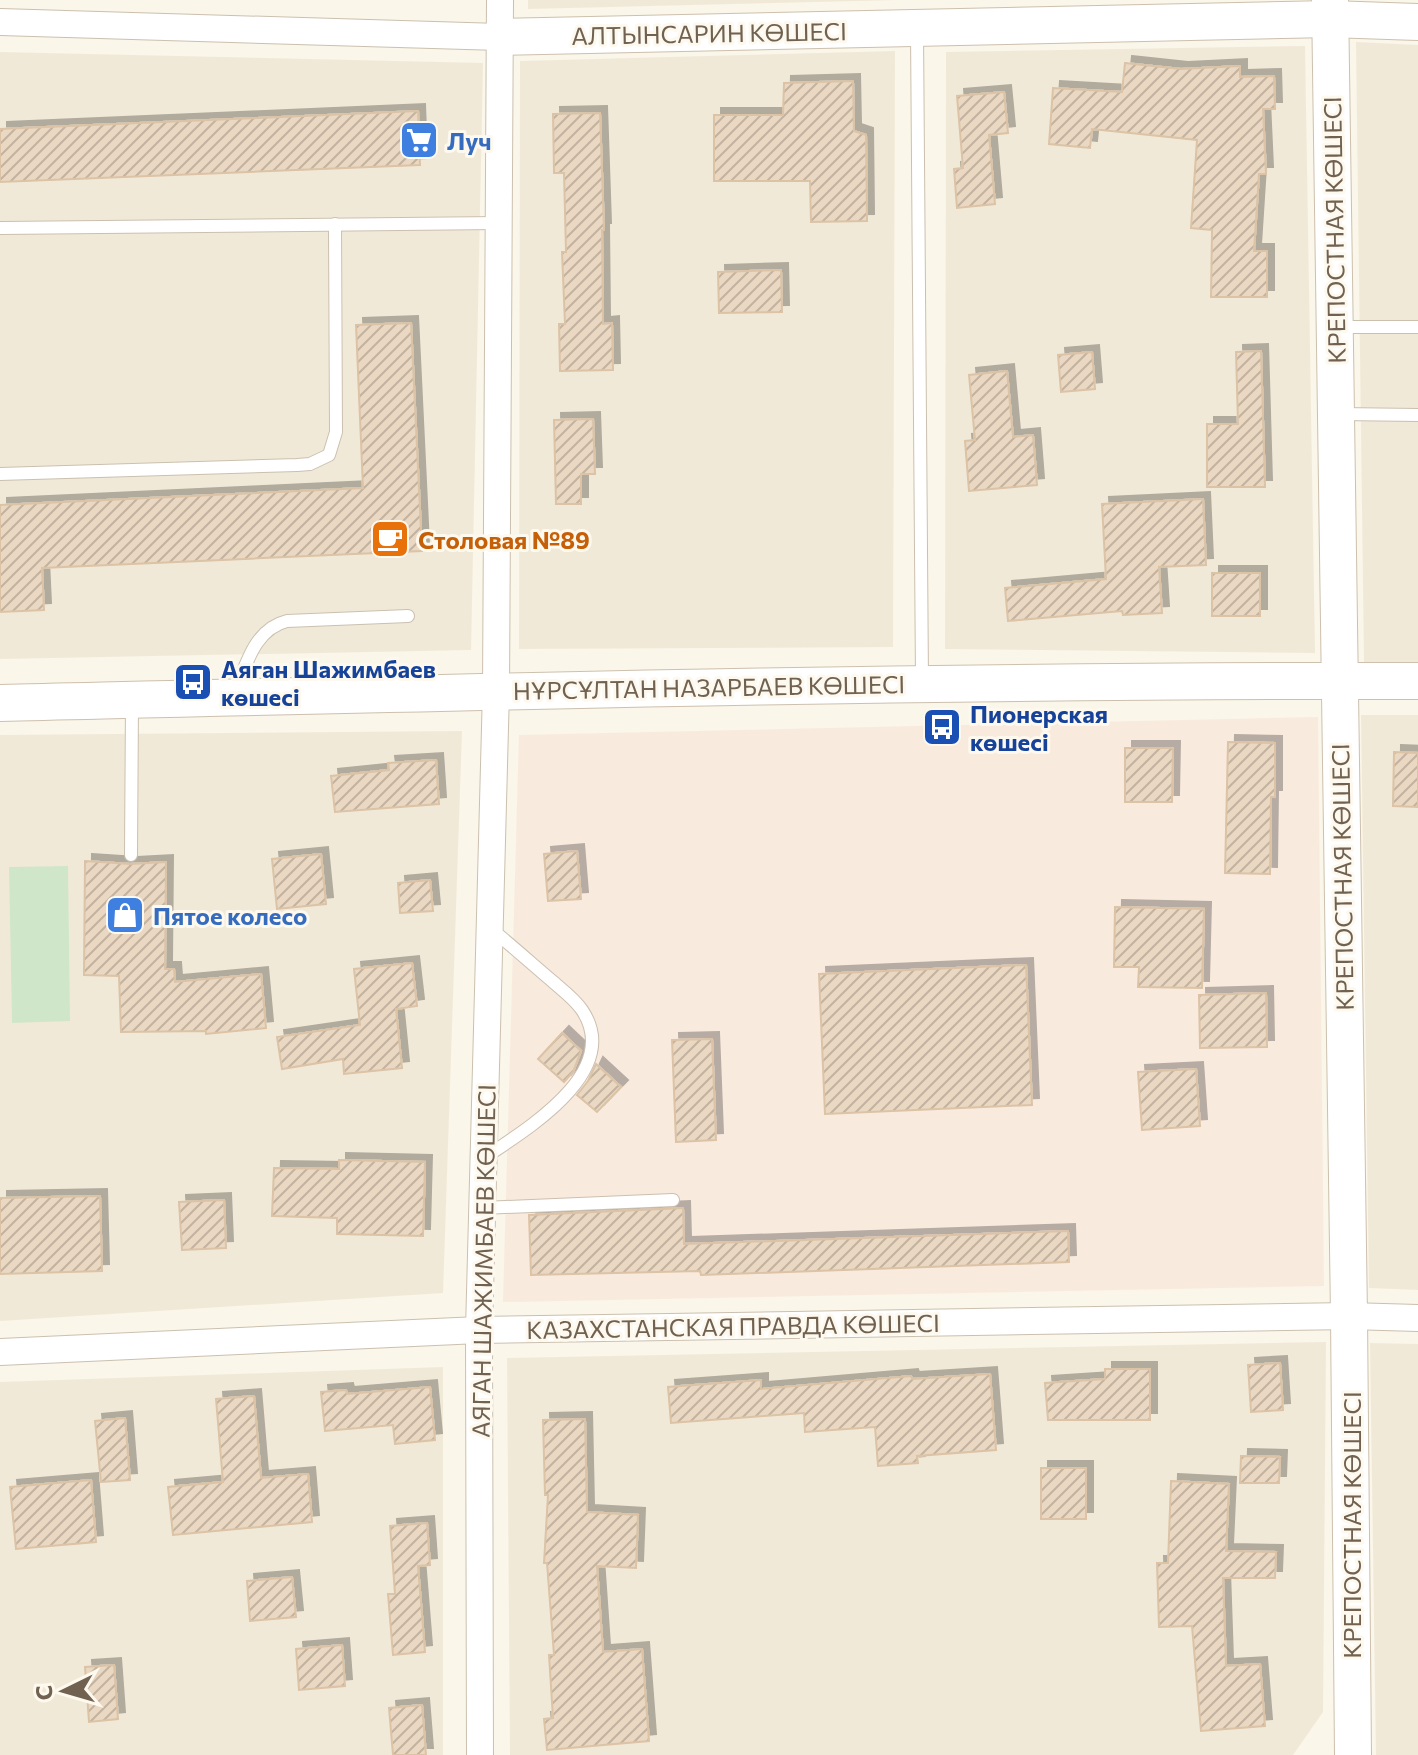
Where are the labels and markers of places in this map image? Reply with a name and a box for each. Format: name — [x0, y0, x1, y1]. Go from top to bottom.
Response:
supermarket icon: Луч — [398, 119, 440, 161]
place label: Луч — [447, 126, 492, 155]
cafe icon: Столовая №89 — [369, 518, 411, 560]
place label: Столовая №89 — [418, 525, 590, 554]
place label: Аяган Шажимбаев көшесі — [221, 654, 436, 711]
bus stop icon: Аяган Шажимбаев көшесі — [172, 661, 214, 703]
place label: Пионерская көшесі — [970, 699, 1108, 756]
bus stop icon: Пионерская көшесі — [921, 706, 963, 748]
shop icon: Пятое колесо — [104, 894, 146, 936]
place label: Пятое колесо — [153, 901, 307, 930]

